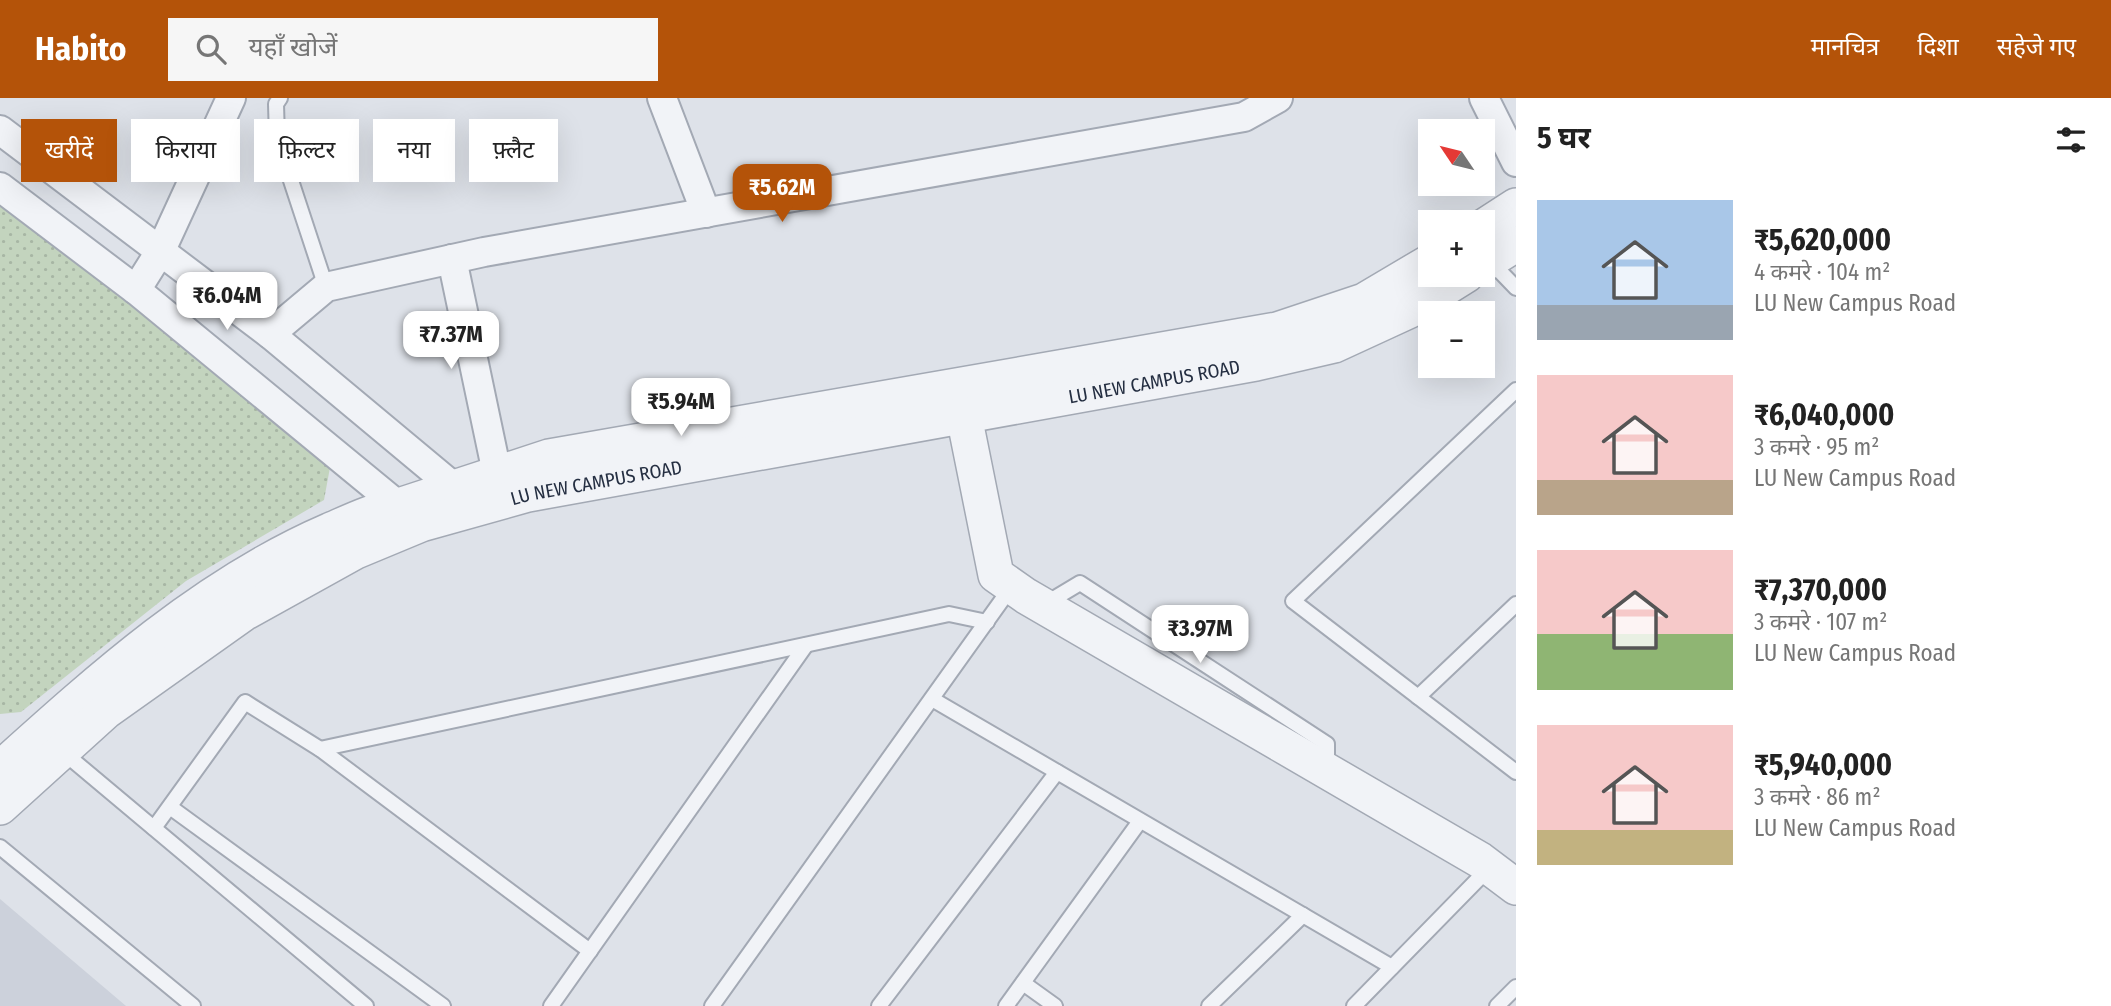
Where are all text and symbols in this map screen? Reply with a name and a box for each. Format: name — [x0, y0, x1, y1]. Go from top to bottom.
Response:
search box — [168, 18, 658, 81]
text: Habito — [35, 29, 126, 69]
icon: search — [192, 30, 230, 68]
text: यहाँ खोजें — [248, 32, 337, 63]
text: मानचित्र — [1811, 33, 1879, 61]
text: दिशा — [1917, 33, 1959, 61]
text: सहेजे गए — [1997, 33, 2076, 61]
chip: खरीदें — [21, 119, 117, 182]
chip: किराया — [131, 119, 240, 182]
chip: फ़िल्टर — [254, 119, 359, 182]
chip: नया — [373, 119, 455, 182]
chip: फ़्लैट — [469, 119, 558, 182]
north arrow — [1418, 119, 1494, 196]
map controls — [1418, 119, 1495, 378]
text: 5 घर — [1537, 120, 1591, 156]
icon: filters — [2052, 121, 2090, 159]
pin: ₹5.62M — [725, 164, 839, 224]
text: ₹5.62M — [749, 173, 815, 201]
button: + — [1418, 210, 1495, 287]
text: ₹5,620,000 — [1754, 222, 1891, 258]
icon: home — [1593, 228, 1677, 312]
text: 4 कमरे · 104 m² — [1754, 258, 1890, 286]
pin: ₹6.04M — [170, 272, 284, 332]
text: ₹6.04M — [192, 281, 262, 309]
text: LU New Campus Road — [1754, 289, 1956, 317]
button: − — [1418, 301, 1495, 378]
pin: ₹7.37M — [394, 312, 508, 371]
text: ₹7.37M — [419, 320, 483, 348]
street label: LU NEW CAMPUS ROAD — [1067, 355, 1242, 408]
pin: ₹5.94M — [624, 378, 738, 438]
text: ₹5.94M — [647, 387, 715, 415]
text: ₹6,040,000 — [1754, 397, 1894, 433]
icon: home — [1593, 403, 1677, 487]
text: 3 कमरे · 95 m² — [1754, 433, 1879, 461]
street label: LU NEW CAMPUS ROAD — [508, 455, 684, 510]
text: LU New Campus Road — [1754, 464, 1956, 492]
text: ₹7,370,000 — [1754, 572, 1887, 608]
icon: home — [1593, 578, 1677, 662]
pin: ₹3.97M — [1143, 606, 1257, 665]
text: 3 कमरे · 107 m² — [1754, 608, 1887, 636]
text: ₹3.97M — [1168, 614, 1232, 642]
text: LU New Campus Road — [1754, 639, 1956, 667]
text: ₹5,940,000 — [1754, 747, 1892, 783]
icon: home — [1593, 753, 1677, 837]
text: 3 कमरे · 86 m² — [1754, 783, 1881, 811]
text: LU New Campus Road — [1754, 814, 1956, 842]

